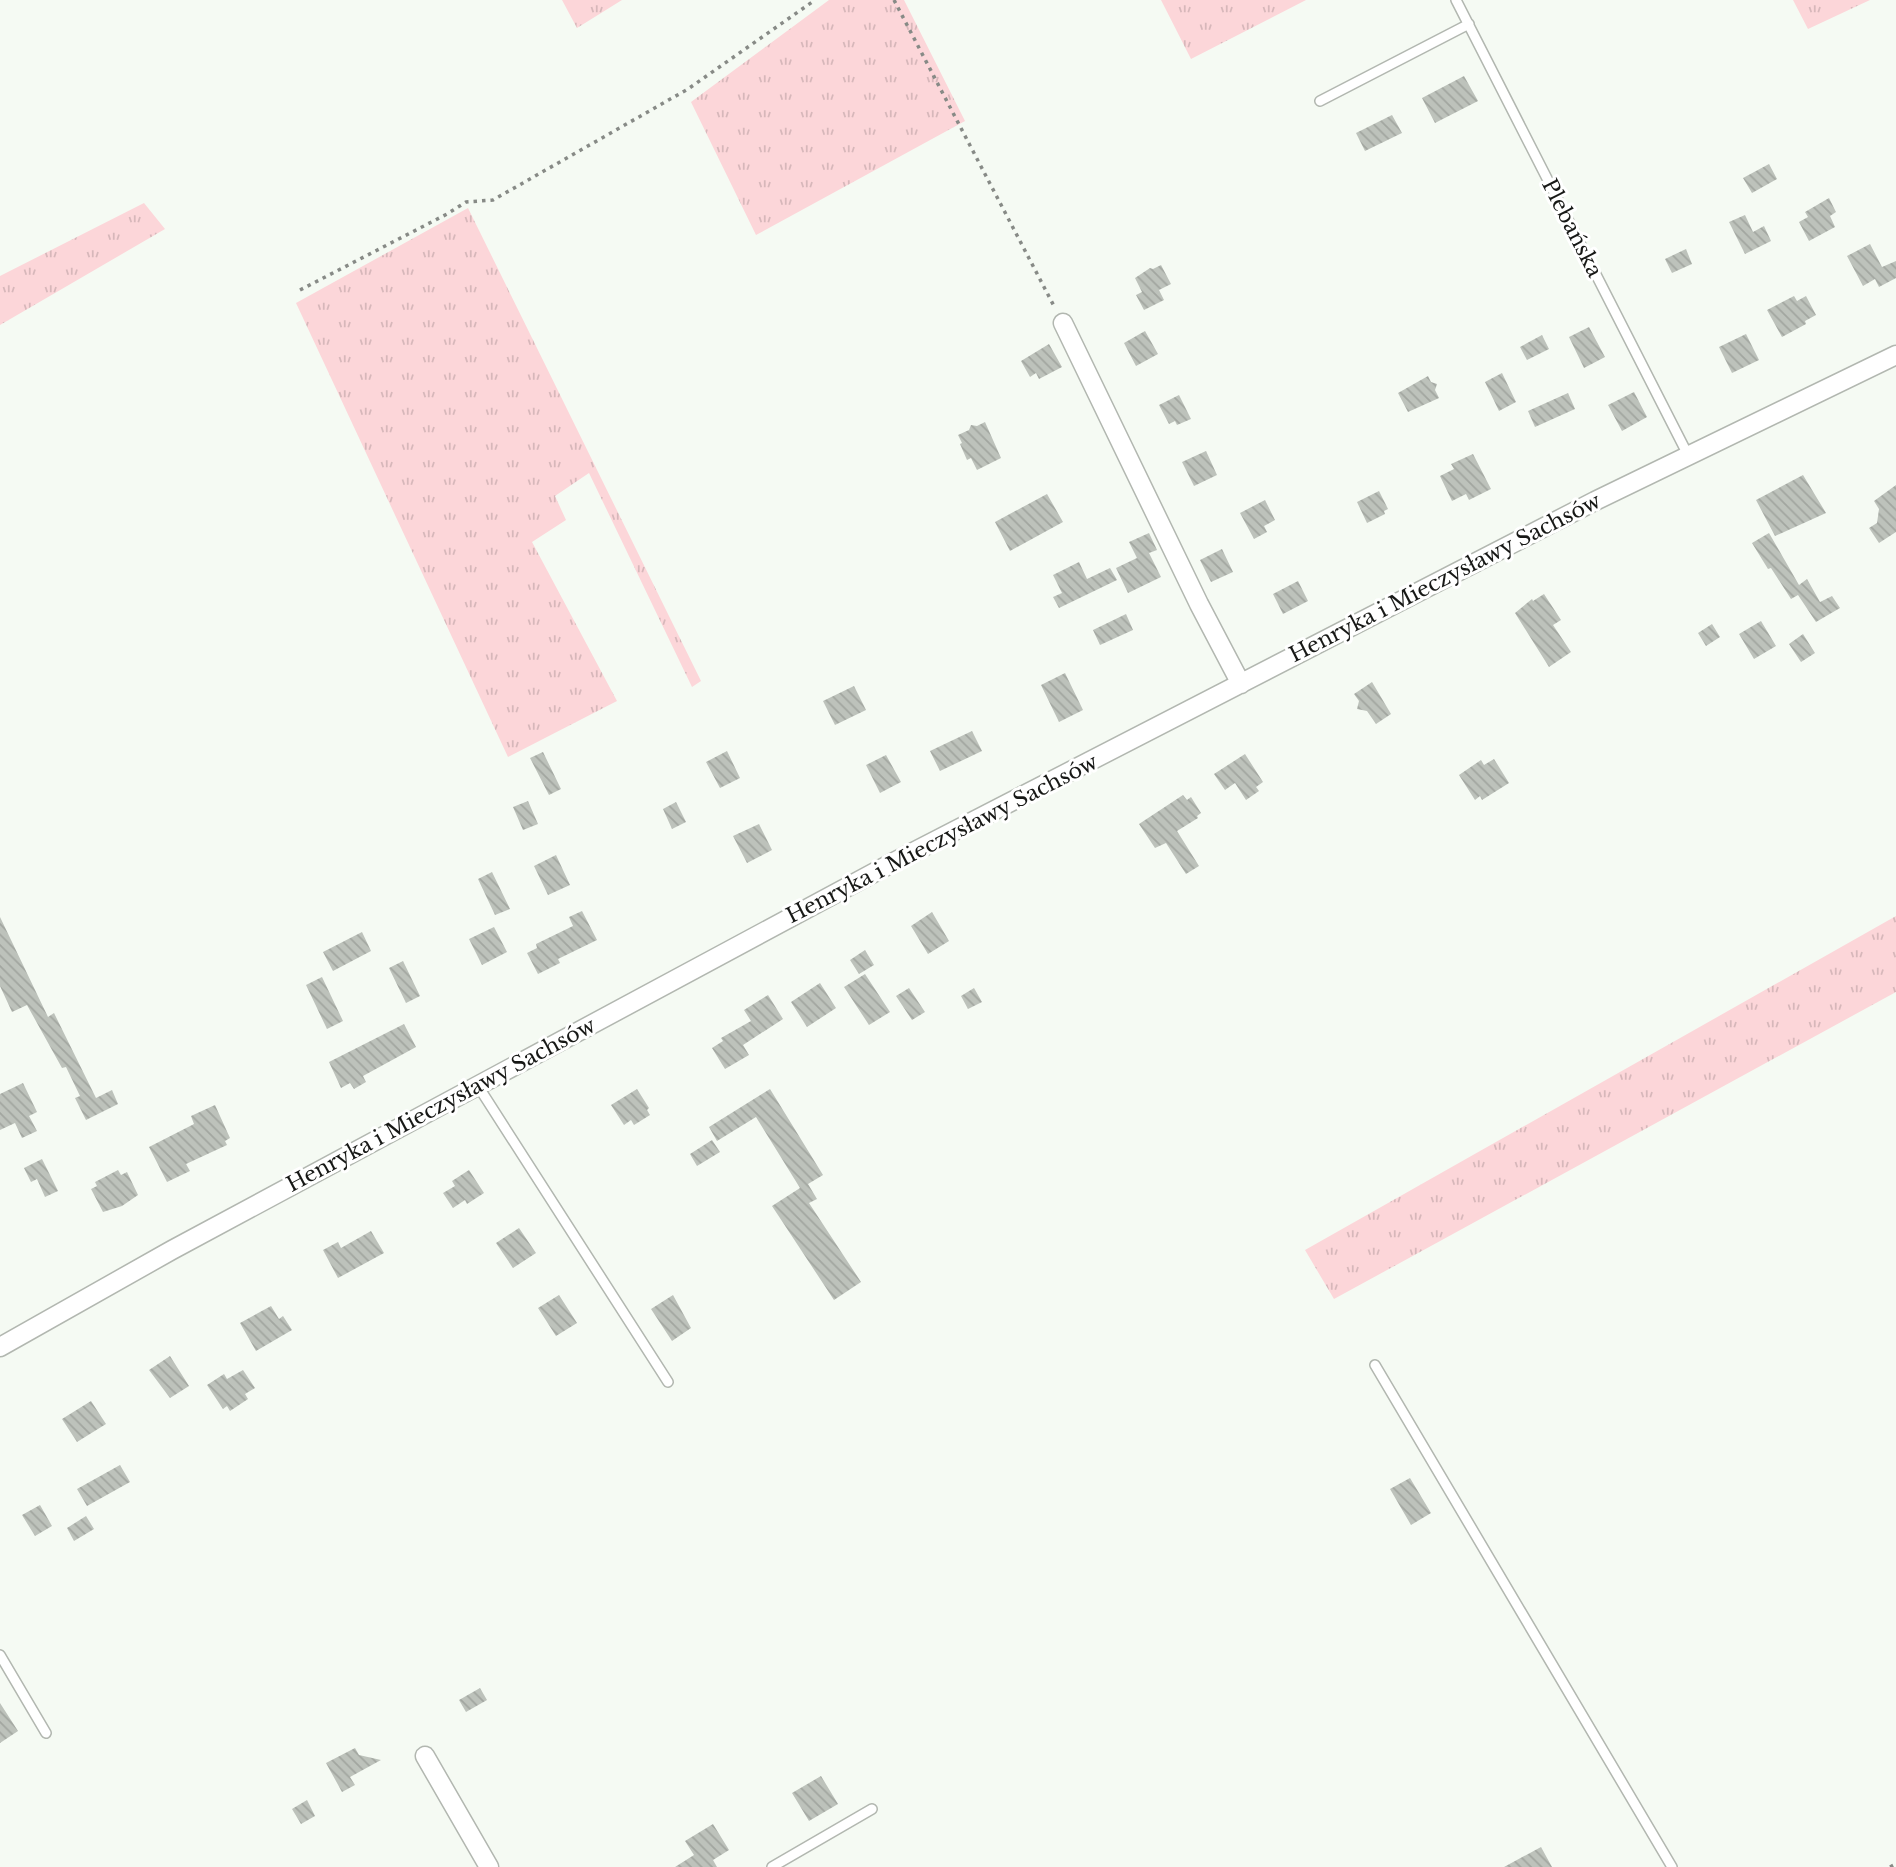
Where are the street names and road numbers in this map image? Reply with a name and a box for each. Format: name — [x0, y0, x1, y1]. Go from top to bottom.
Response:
street label: Plebańska — [1536, 174, 1608, 282]
street label: Henryka i Mieczysławy Sachsów — [1285, 488, 1605, 668]
street label: Henryka i Mieczysławy Sachsów — [782, 749, 1102, 929]
street label: Henryka i Mieczysławy Sachsów — [282, 1012, 600, 1198]

